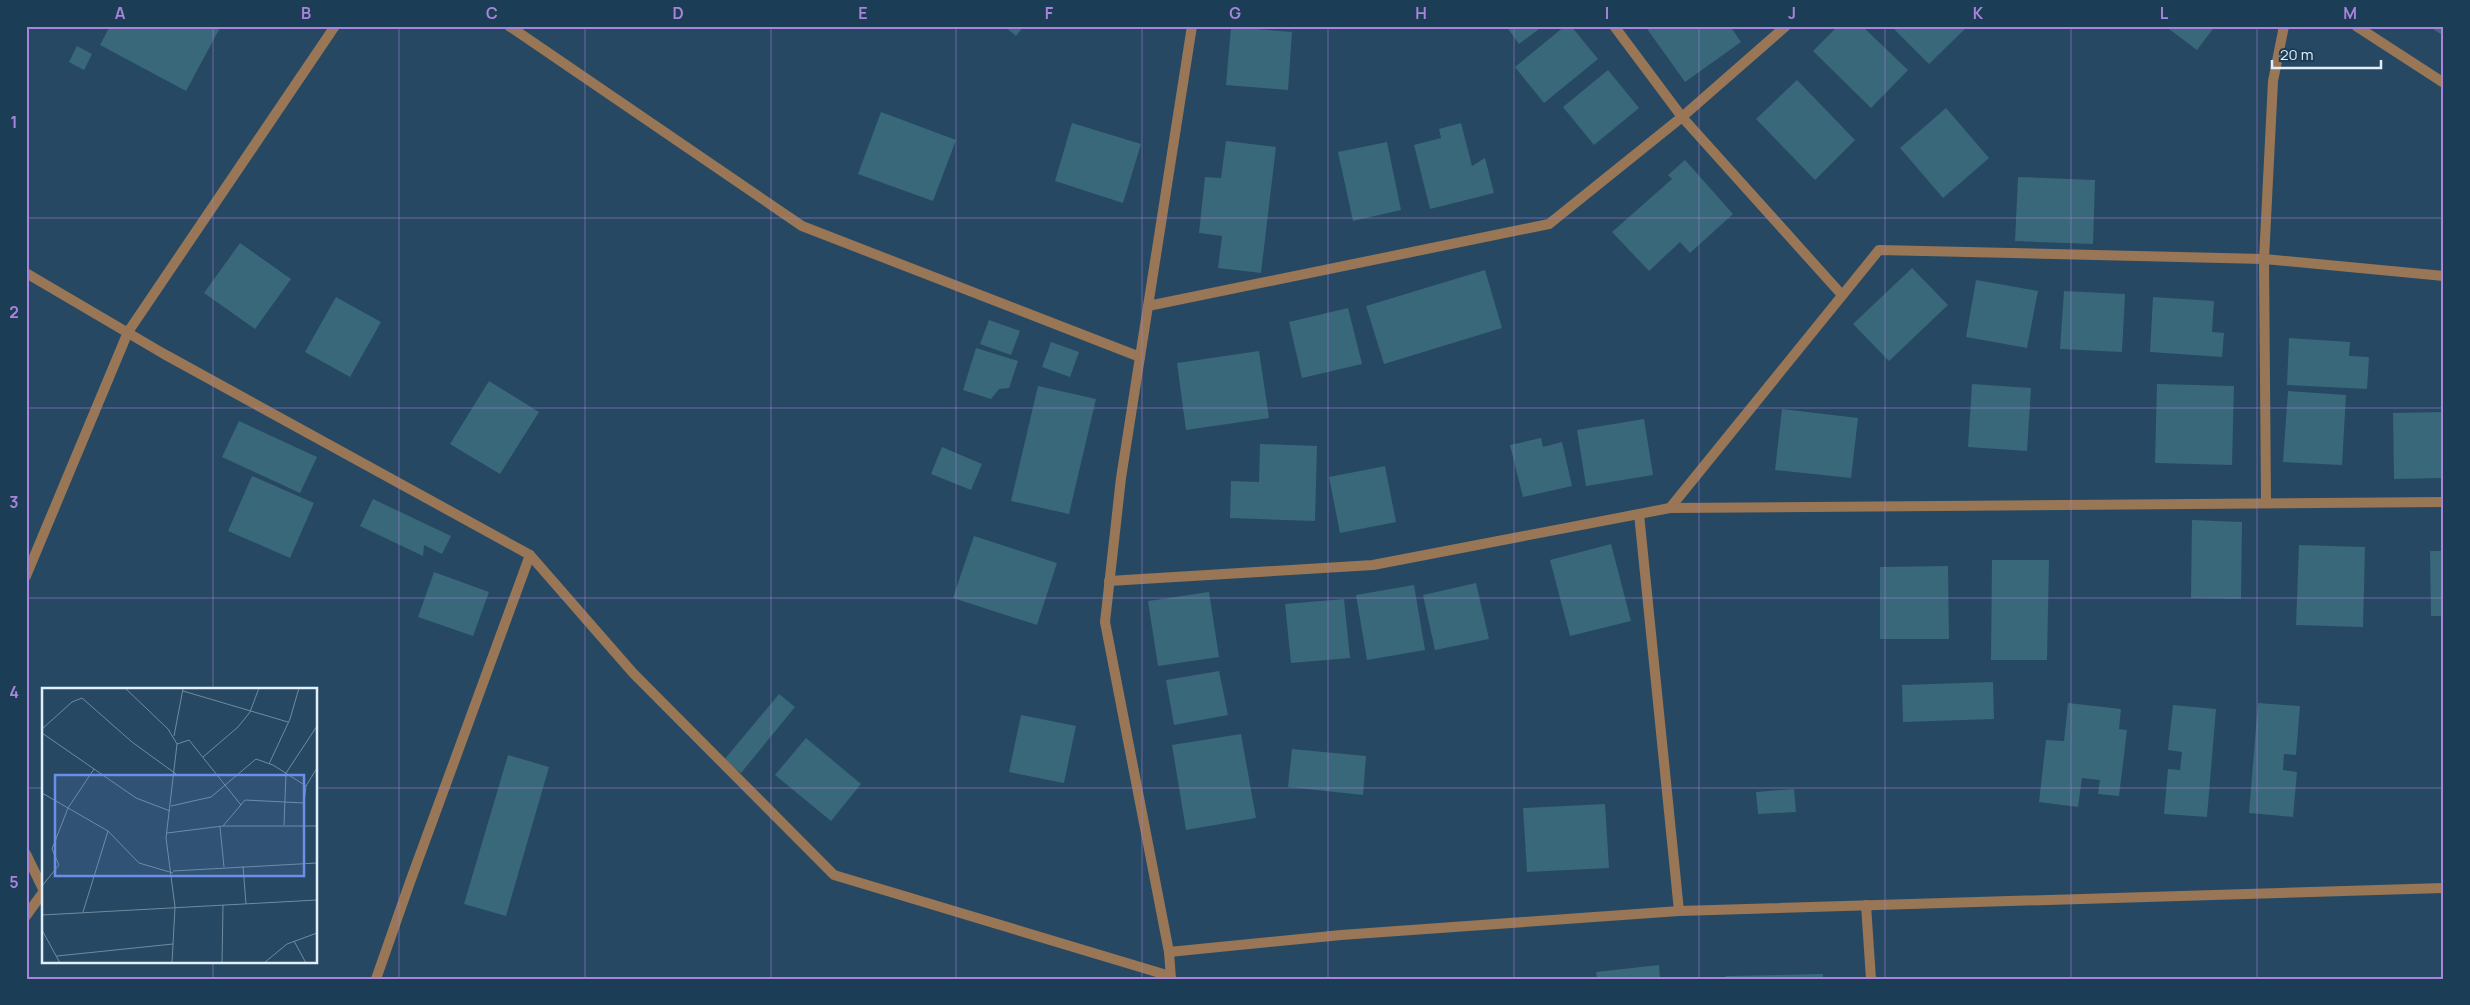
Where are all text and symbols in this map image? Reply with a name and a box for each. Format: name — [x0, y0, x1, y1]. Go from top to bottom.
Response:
text: A — [115, 2, 126, 24]
text: B — [301, 2, 311, 24]
text: C — [486, 2, 498, 24]
text: D — [672, 2, 684, 24]
text: E — [858, 2, 868, 24]
text: F — [1045, 2, 1054, 24]
text: G — [1229, 2, 1241, 24]
text: H — [1415, 2, 1427, 24]
text: I — [1605, 2, 1609, 24]
text: J — [1788, 2, 1796, 24]
text: K — [1973, 2, 1984, 24]
text: L — [2160, 2, 2169, 24]
text: M — [2343, 2, 2357, 24]
scale bar — [2272, 38, 2381, 70]
text: 20 m — [2280, 44, 2313, 65]
text: 1 — [10, 111, 18, 133]
text: 2 — [9, 301, 19, 323]
text: 3 — [9, 491, 19, 513]
text: 4 — [9, 681, 19, 703]
inset map — [42, 688, 318, 962]
text: 5 — [9, 871, 19, 893]

